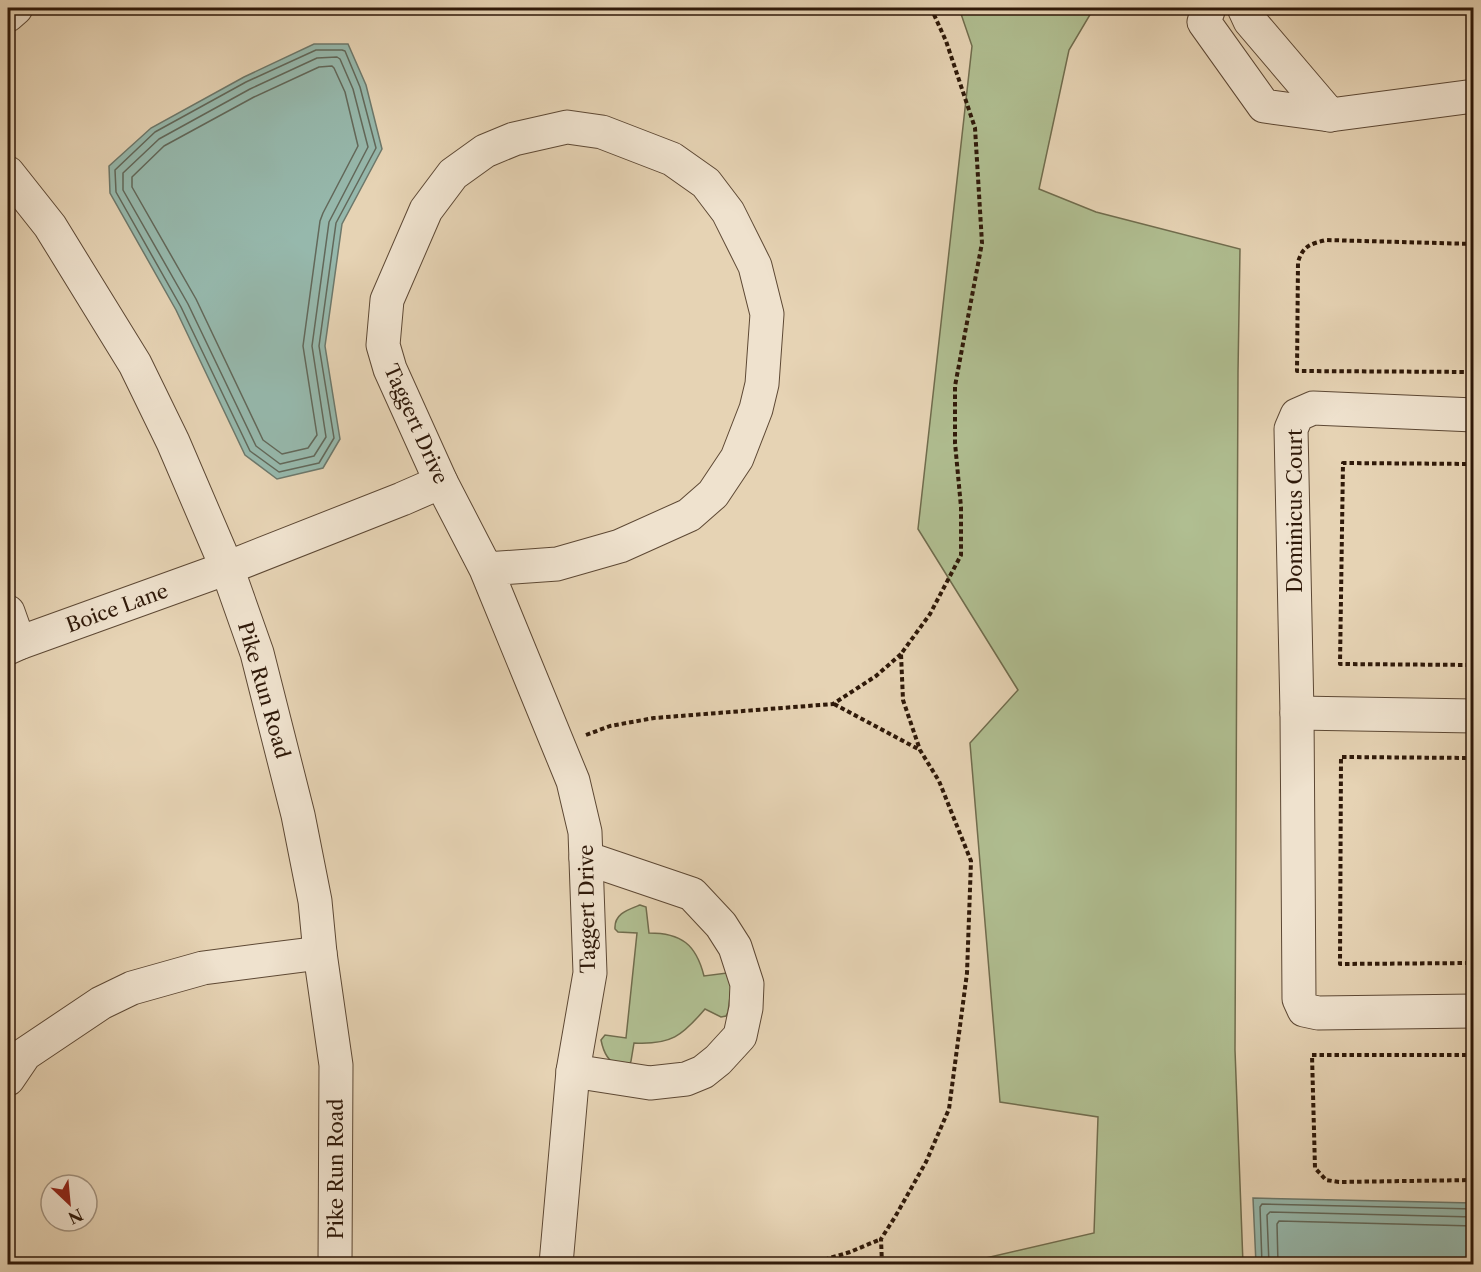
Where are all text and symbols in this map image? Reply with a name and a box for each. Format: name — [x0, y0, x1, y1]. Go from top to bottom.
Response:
street label: Taggert Drive — [379, 360, 453, 488]
street label: Dominicus Court — [1283, 429, 1307, 593]
street label: Boice Lane — [63, 578, 171, 638]
street label: Pike Run Road — [233, 619, 295, 761]
street label: Taggert Drive — [574, 845, 600, 973]
street label: Pike Run Road — [324, 1099, 348, 1239]
north arrow — [39, 1173, 99, 1233]
text: N — [65, 1204, 86, 1229]

